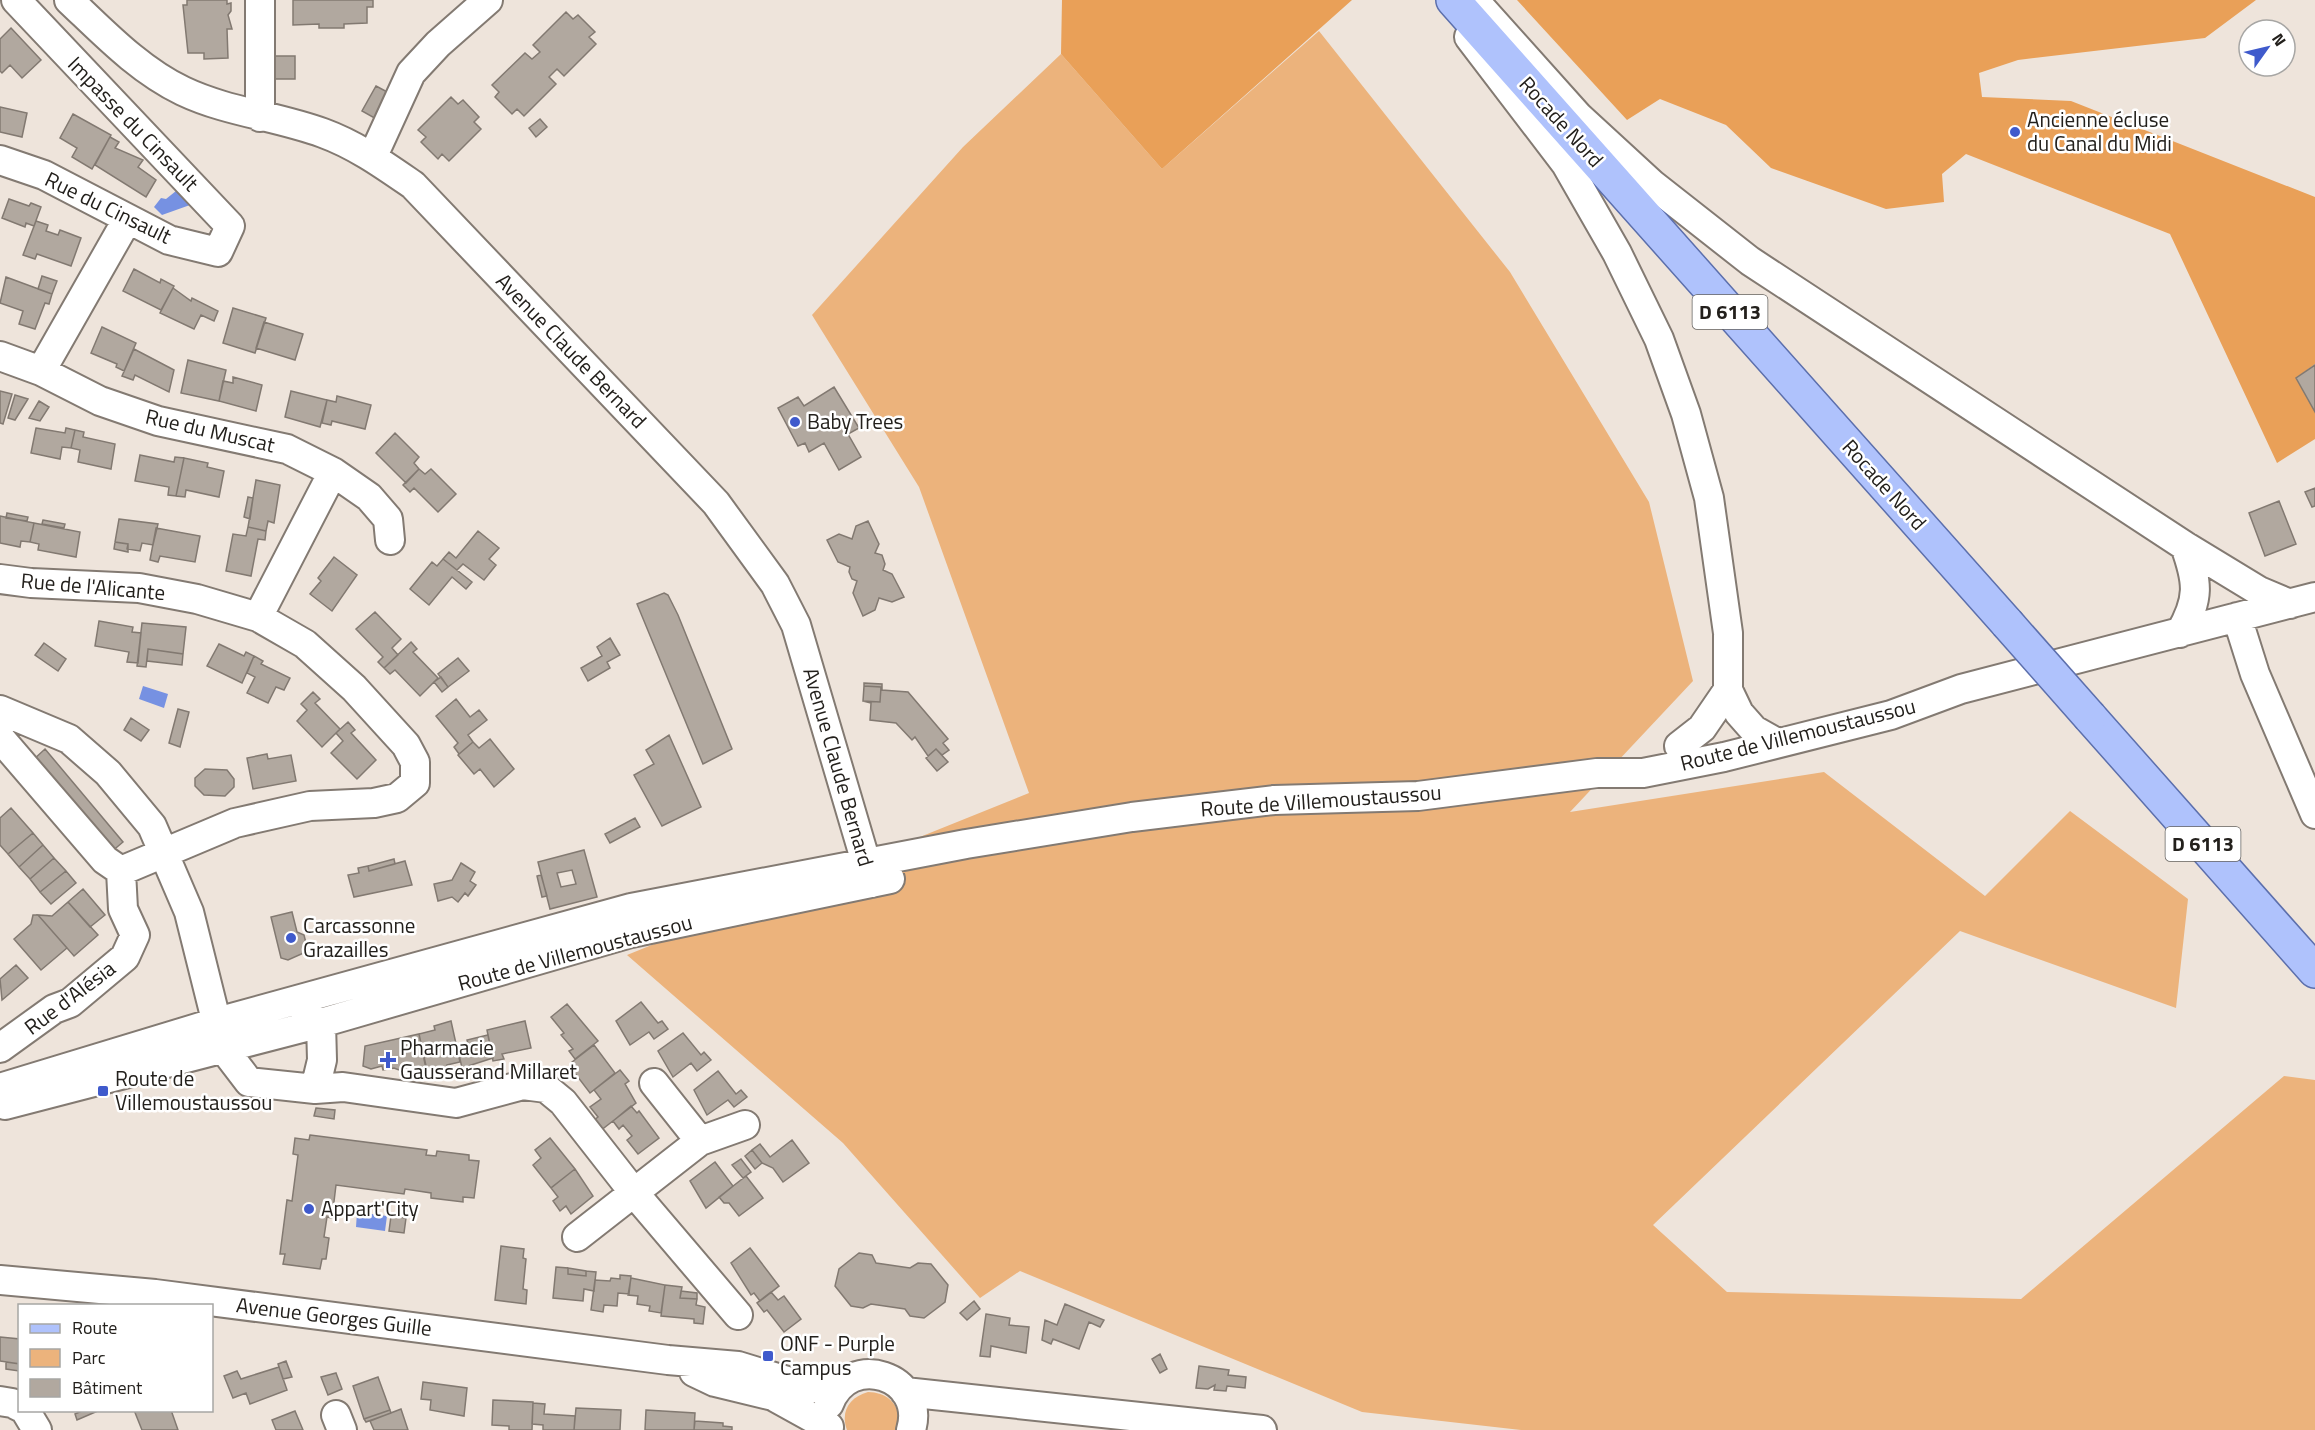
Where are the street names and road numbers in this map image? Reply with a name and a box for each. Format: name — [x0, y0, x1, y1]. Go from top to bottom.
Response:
street label: Impasse du Cinsault — [61, 49, 207, 198]
street label: Rocade Nord — [1512, 69, 1611, 174]
street label: Rue du Cinsault — [40, 163, 178, 252]
street label: Avenue Claude Bernard — [489, 265, 655, 435]
road number: D 6113 — [1692, 295, 1768, 329]
street label: Rue du Muscat — [142, 400, 279, 461]
street label: Rocade Nord — [1835, 432, 1934, 537]
street label: Rue de l'Alicante — [20, 564, 167, 608]
street label: Avenue Claude Bernard — [795, 664, 883, 870]
street label: Route de Villemoustaussou — [1677, 689, 1919, 779]
street label: Route de Villemoustaussou — [1199, 776, 1442, 824]
road number: D 6113 — [2166, 827, 2240, 861]
street label: Route de Villemoustaussou — [454, 905, 695, 999]
street label: Rue d'Alésia — [17, 952, 122, 1042]
street label: Avenue Georges Guille — [234, 1288, 434, 1344]

